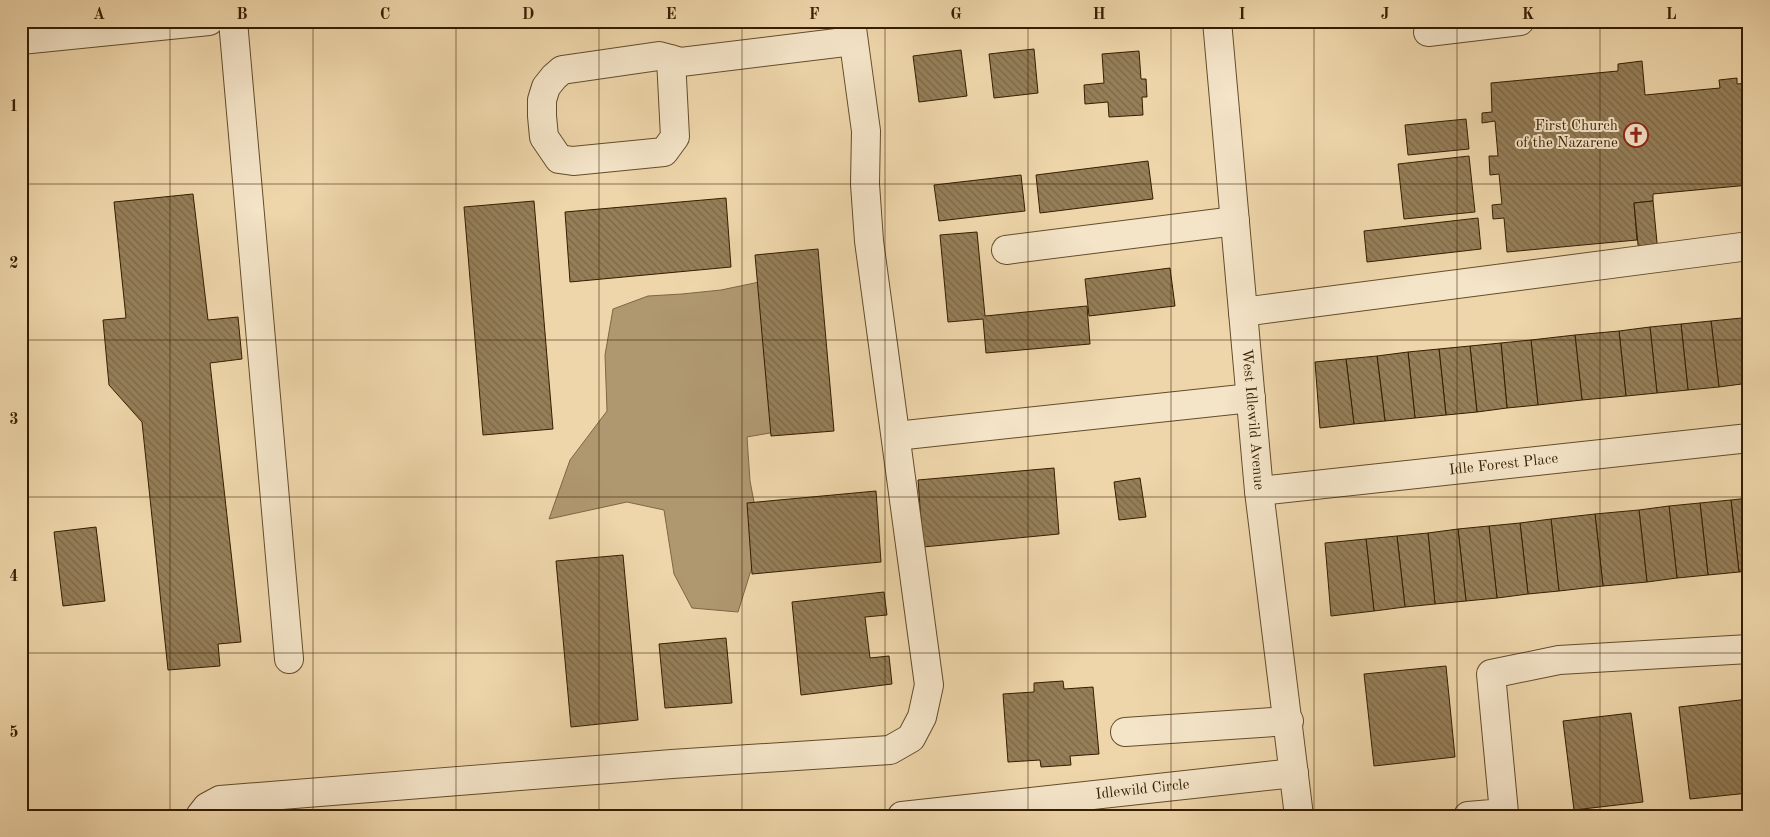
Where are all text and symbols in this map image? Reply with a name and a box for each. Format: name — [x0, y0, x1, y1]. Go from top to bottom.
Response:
text: A — [93, 7, 105, 23]
text: B — [236, 7, 248, 23]
text: C — [380, 7, 390, 23]
text: D — [522, 7, 534, 23]
text: E — [665, 7, 677, 23]
text: F — [809, 7, 820, 23]
text: G — [950, 7, 962, 23]
text: H — [1092, 7, 1106, 23]
text: I — [1238, 7, 1246, 23]
text: J — [1381, 7, 1390, 23]
text: K — [1522, 7, 1534, 23]
text: L — [1666, 7, 1677, 23]
text: 1 — [9, 99, 19, 115]
place label: First Church of the Nazarene — [1516, 119, 1618, 151]
church icon: First Church of the Nazarene — [1623, 122, 1649, 148]
text: 2 — [9, 256, 19, 272]
street label: West Idlewild Avenue — [1239, 348, 1266, 491]
text: 3 — [9, 412, 19, 428]
street label: Idle Forest Place — [1448, 451, 1559, 478]
text: 4 — [9, 569, 19, 585]
text: 5 — [9, 725, 19, 741]
street label: Idlewild Circle — [1095, 777, 1190, 802]

